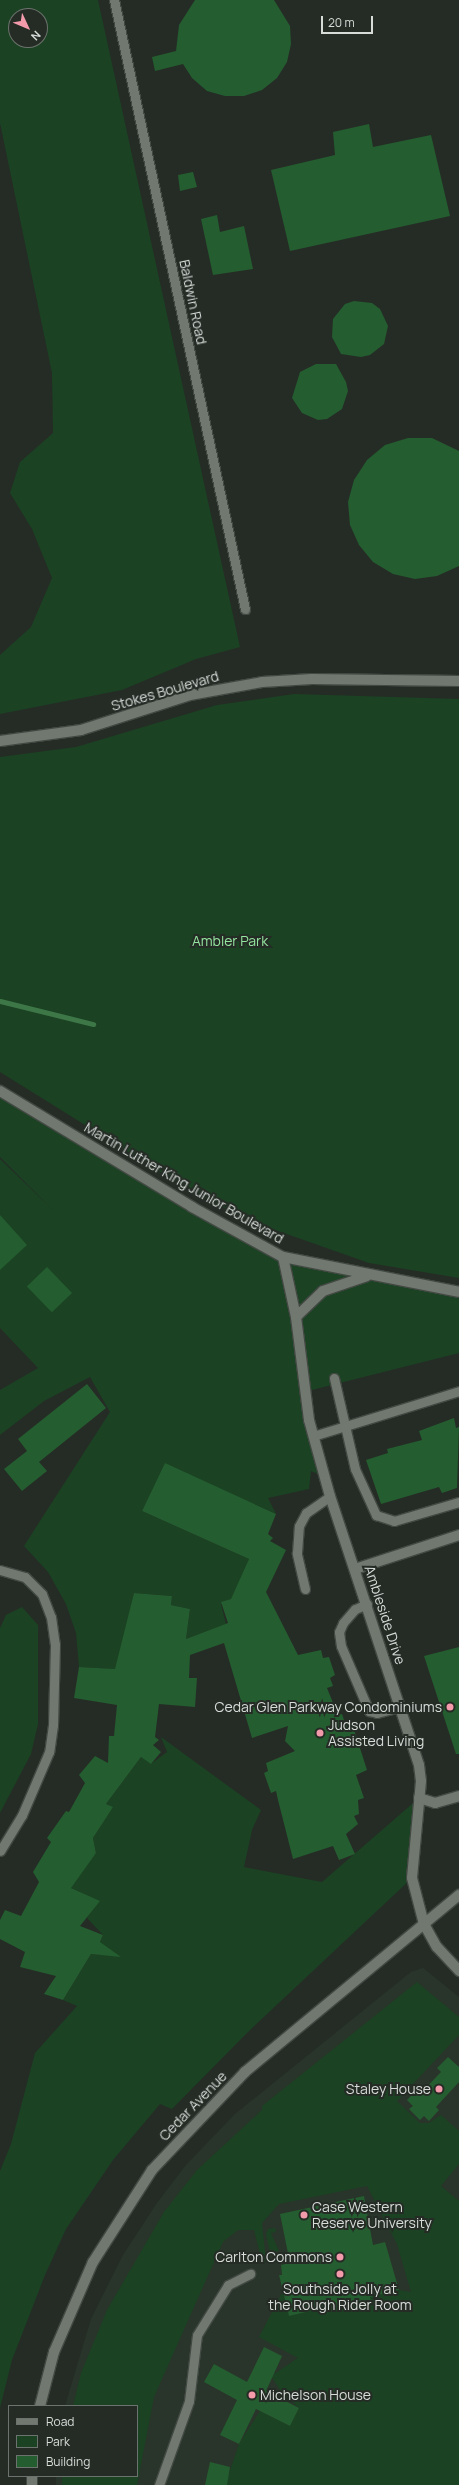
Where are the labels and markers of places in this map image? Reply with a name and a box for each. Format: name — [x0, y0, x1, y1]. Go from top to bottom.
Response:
place label: Cedar Glen Parkway Condominiums — [214, 1699, 442, 1715]
marker: Cedar Glen Parkway Condominiums — [445, 1702, 455, 1712]
place label: Judson Assisted Living — [328, 1717, 424, 1750]
marker: Judson Assisted Living — [315, 1728, 325, 1738]
place label: Staley House — [346, 2081, 431, 2097]
marker: Staley House — [434, 2084, 444, 2094]
place label: Case Western Reserve University — [312, 2199, 432, 2232]
marker: Case Western Reserve University — [299, 2210, 309, 2220]
place label: Carlton Commons — [215, 2249, 332, 2265]
marker: Carlton Commons — [335, 2252, 345, 2262]
marker: Southside Jolly at the Rough Rider Room — [335, 2269, 345, 2279]
place label: Southside Jolly at the Rough Rider Room — [268, 2281, 412, 2314]
place label: Michelson House — [260, 2387, 371, 2403]
marker: Michelson House — [247, 2390, 257, 2400]

